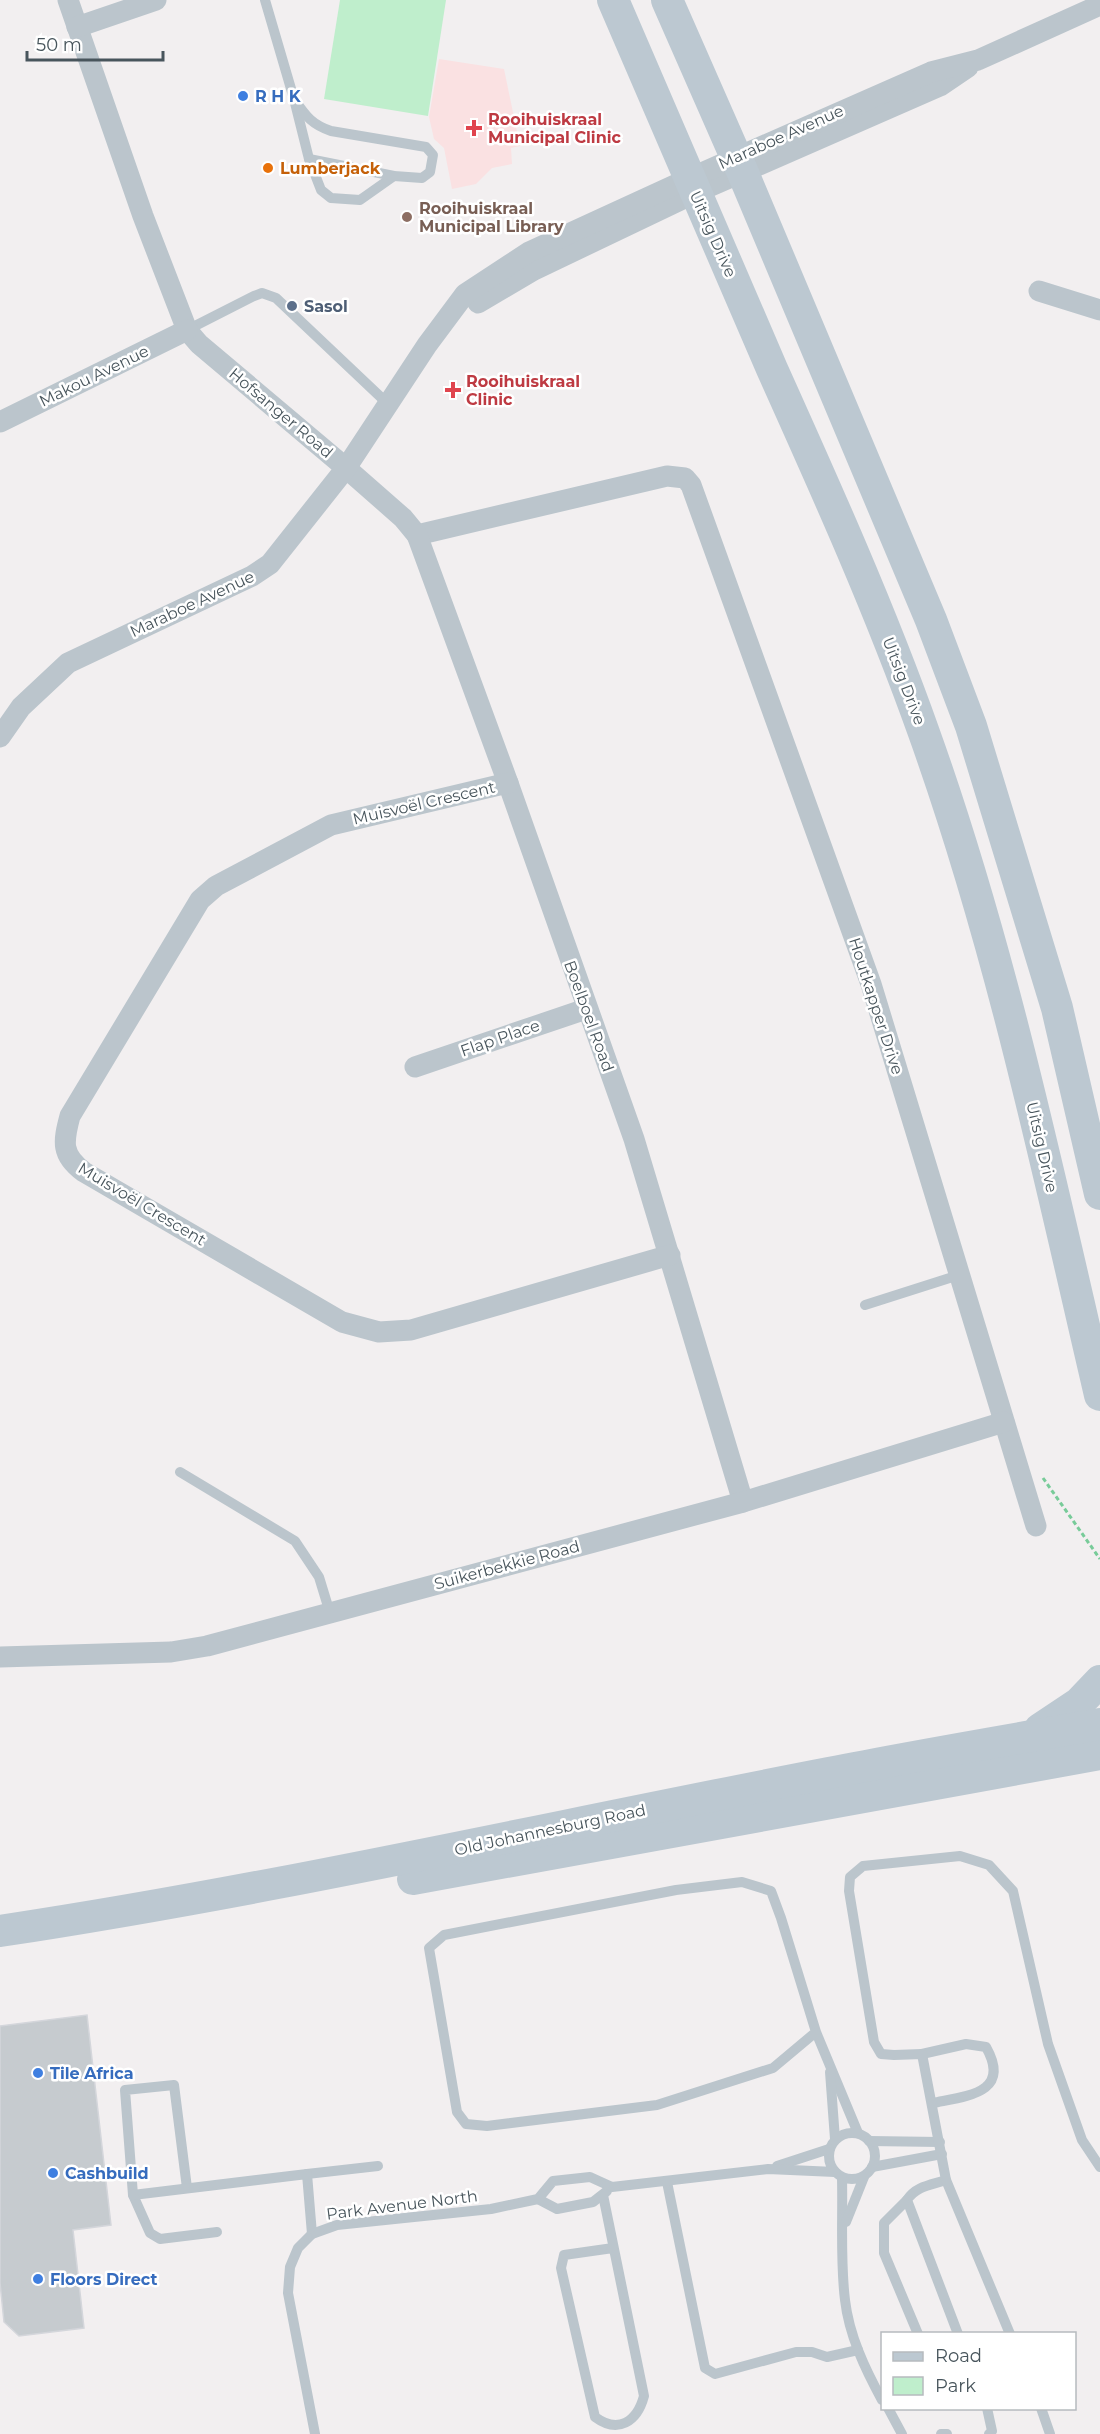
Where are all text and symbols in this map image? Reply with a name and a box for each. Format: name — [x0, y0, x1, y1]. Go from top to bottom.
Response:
scale bar — [27, 24, 164, 62]
text: 50 m — [36, 34, 82, 56]
place label: R H K — [255, 87, 302, 106]
marker: R H K — [236, 89, 250, 103]
street label: Maraboe Avenue — [715, 101, 847, 173]
place label: Rooihuiskraal Municipal Clinic — [488, 110, 622, 147]
marker: Rooihuiskraal Municipal Clinic — [465, 119, 483, 137]
place label: Lumberjack — [280, 159, 381, 178]
marker: Lumberjack — [261, 161, 275, 175]
street label: Uitsig Drive — [686, 188, 740, 280]
place label: Rooihuiskraal Municipal Library — [419, 199, 564, 236]
marker: Rooihuiskraal Municipal Library — [400, 210, 414, 224]
place label: Sasol — [304, 297, 348, 316]
marker: Sasol — [285, 299, 299, 313]
street label: Makou Avenue — [36, 341, 152, 411]
street label: Hofsanger Road — [225, 364, 337, 462]
place label: Rooihuiskraal Clinic — [466, 372, 580, 409]
marker: Rooihuiskraal Clinic — [444, 381, 462, 399]
street label: Maraboe Avenue — [127, 567, 257, 641]
street label: Uitsig Drive — [879, 634, 929, 728]
street label: Muisvoël Crescent — [351, 777, 498, 829]
street label: Houtkapper Drive — [845, 935, 907, 1077]
street label: Boelboel Road — [560, 958, 618, 1074]
street label: Flap Place — [458, 1016, 542, 1060]
street label: Uitsig Drive — [1022, 1100, 1062, 1194]
street label: Muisvoël Crescent — [75, 1158, 210, 1250]
street label: Suikerbekkie Road — [432, 1536, 582, 1594]
street label: Old Johannesburg Road — [453, 1800, 647, 1860]
place label: Tile Africa — [50, 2064, 134, 2083]
marker: Tile Africa — [31, 2066, 45, 2080]
place label: Cashbuild — [65, 2164, 149, 2183]
marker: Cashbuild — [46, 2166, 60, 2180]
street label: Park Avenue North — [325, 2186, 479, 2224]
place label: Floors Direct — [50, 2270, 157, 2289]
marker: Floors Direct — [31, 2272, 45, 2286]
legend — [881, 2332, 1076, 2410]
text: Road — [935, 2345, 982, 2367]
text: Park — [935, 2375, 976, 2397]

